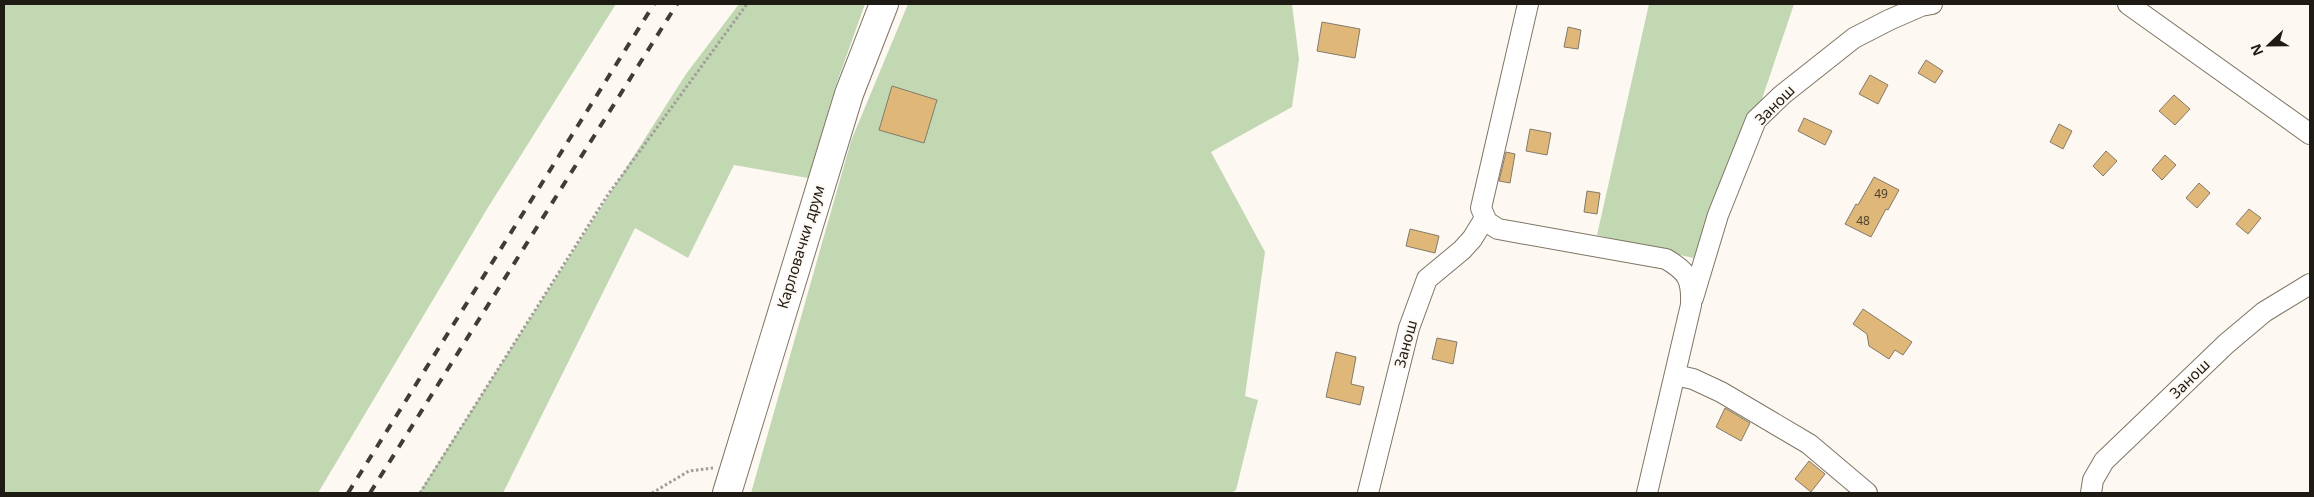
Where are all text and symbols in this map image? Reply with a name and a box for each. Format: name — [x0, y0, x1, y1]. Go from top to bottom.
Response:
north arrow — [2244, 20, 2294, 70]
text: N — [2246, 41, 2267, 59]
street label: Занош — [1750, 80, 1799, 129]
street label: Карловачки друм — [772, 183, 828, 311]
house number: 49 — [1874, 185, 1888, 202]
house number: 48 — [1856, 212, 1870, 229]
street label: Занош — [1389, 318, 1421, 370]
street label: Занош — [2165, 354, 2214, 402]

